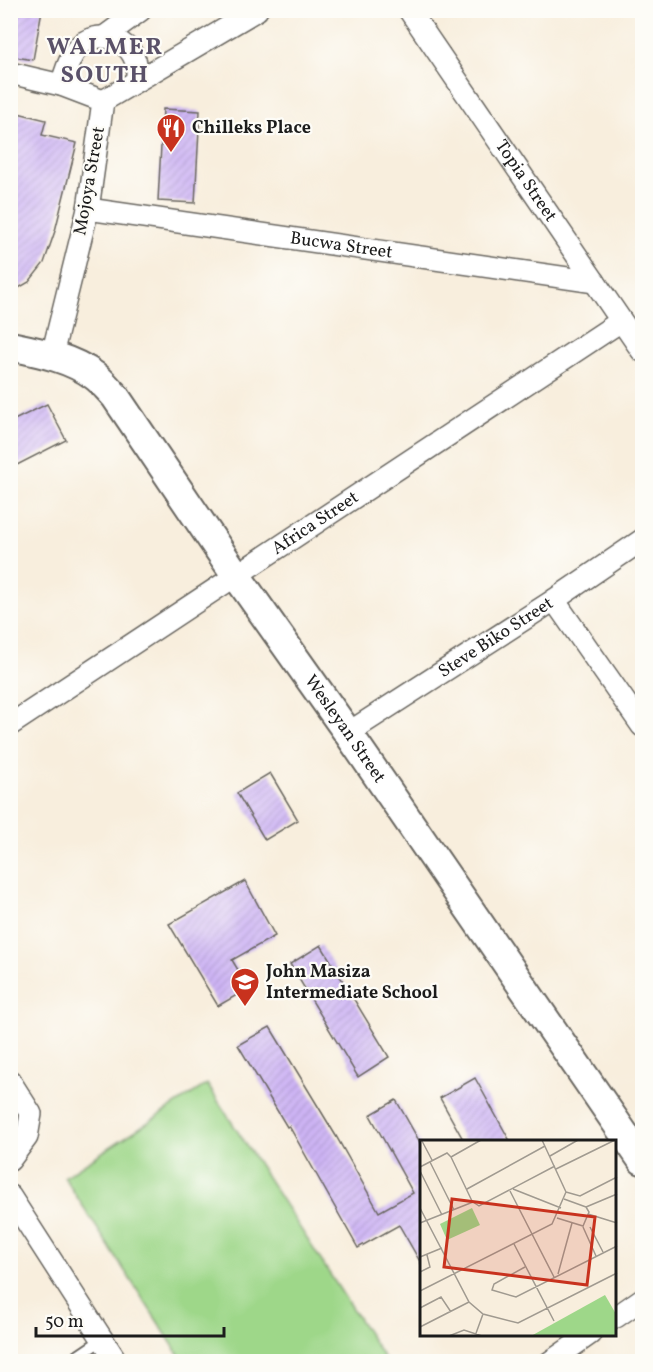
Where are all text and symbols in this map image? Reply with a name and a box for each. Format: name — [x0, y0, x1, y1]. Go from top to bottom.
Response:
district label: WALMER SOUTH — [47, 31, 164, 93]
restaurant icon: Chilleks Place — [155, 112, 187, 154]
place label: Chilleks Place — [192, 116, 311, 141]
street label: Mojoya Street — [68, 125, 112, 237]
street label: Topia Street — [489, 135, 563, 227]
street label: Bucwa Street — [289, 226, 394, 265]
street label: Africa Street — [267, 485, 364, 561]
street label: Steve Biko Street — [433, 591, 558, 684]
street label: Wesleyan Street — [298, 670, 392, 788]
place label: John Masiza Intermediate School — [265, 960, 438, 1006]
school or university icon: John Masiza Intermediate School — [229, 966, 261, 1008]
inset map — [420, 1140, 617, 1336]
scale bar — [36, 1300, 224, 1338]
text: 50 m — [45, 1310, 84, 1335]

